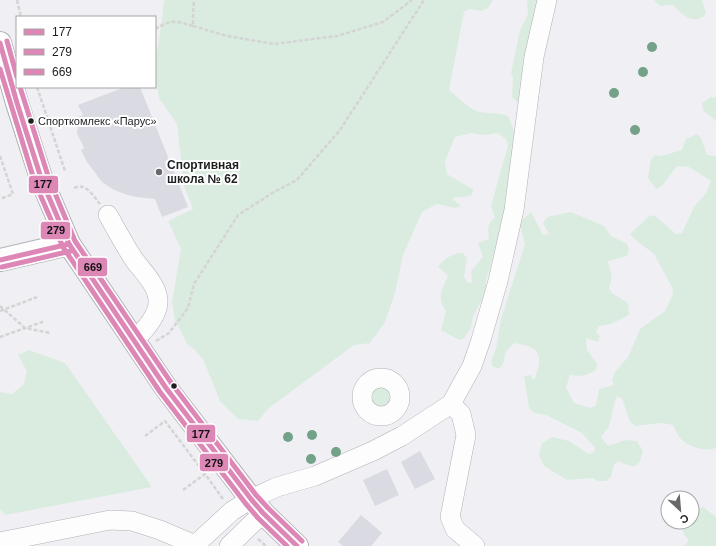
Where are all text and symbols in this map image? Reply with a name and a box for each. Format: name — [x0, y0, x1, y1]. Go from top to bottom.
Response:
legend — [16, 16, 156, 88]
text: 177 — [52, 25, 72, 39]
text: 279 — [52, 45, 72, 59]
text: 669 — [52, 65, 72, 79]
place label: Спорткомлекс «Парус» — [38, 115, 157, 127]
marker: Спорткомлекс «Парус» — [26, 116, 36, 126]
place label: Спортивная школа № 62 — [167, 158, 239, 186]
marker: Спортивная школа № 62 — [154, 167, 164, 177]
line badge: 177 — [28, 175, 59, 194]
text: 177 — [34, 178, 52, 190]
line badge: 279 — [40, 221, 71, 240]
text: 279 — [47, 224, 65, 236]
line badge: 669 — [77, 257, 108, 277]
text: 669 — [84, 261, 102, 273]
unlabelled marker — [169, 381, 179, 391]
line badge: 177 — [186, 424, 216, 443]
text: 177 — [192, 428, 210, 440]
line badge: 279 — [199, 453, 229, 472]
text: 279 — [205, 457, 223, 469]
north arrow — [660, 490, 700, 530]
text: С — [678, 512, 691, 526]

